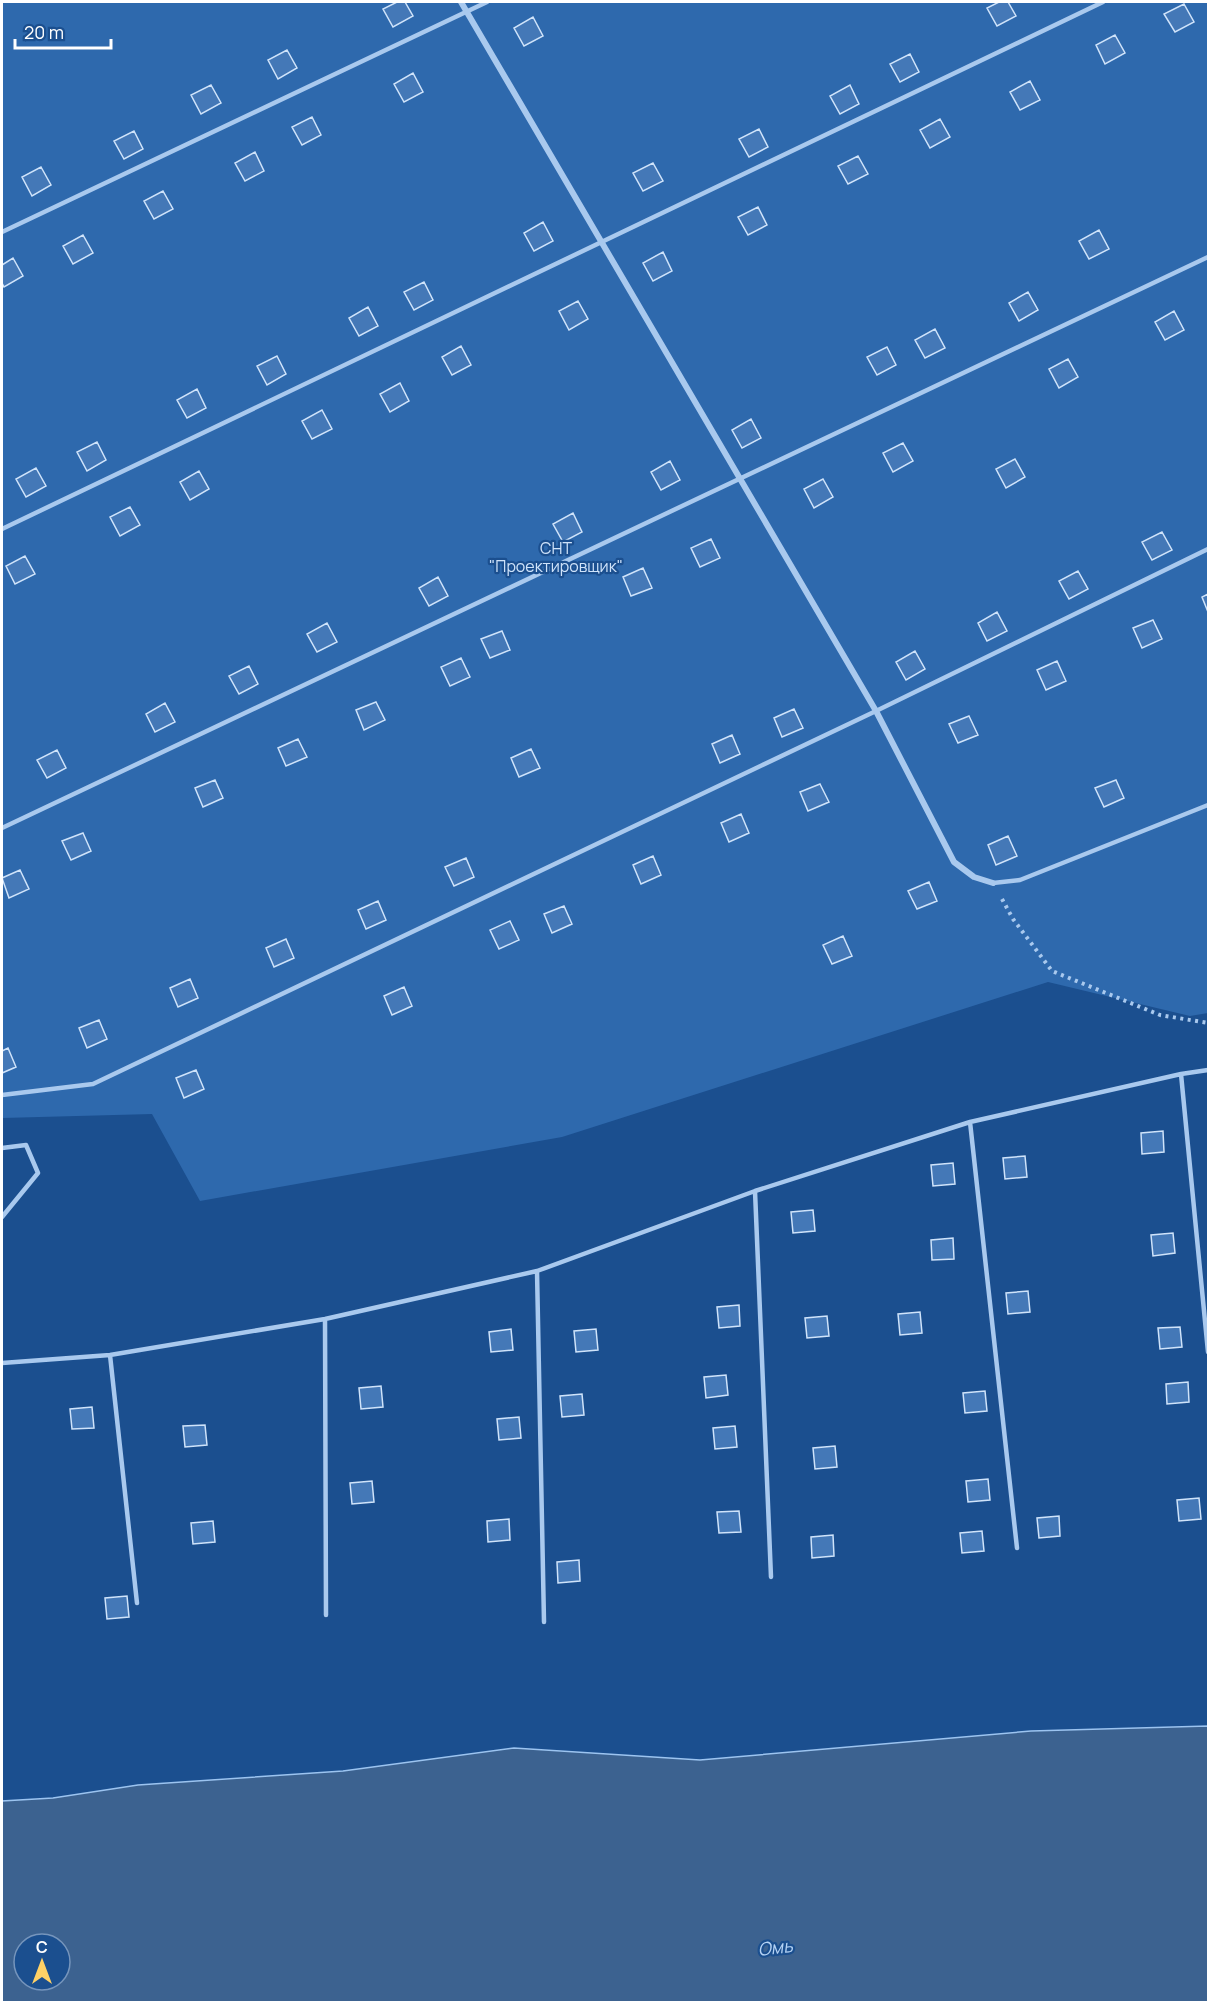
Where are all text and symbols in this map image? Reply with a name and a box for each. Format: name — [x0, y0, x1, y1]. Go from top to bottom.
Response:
scale bar — [15, 12, 111, 50]
text: 20 m — [24, 20, 64, 44]
park label: СНТ "Проектировщик" — [489, 537, 623, 577]
north arrow — [12, 1932, 72, 1992]
water label: Омь — [756, 1933, 794, 1961]
text: С — [36, 1936, 48, 1958]

